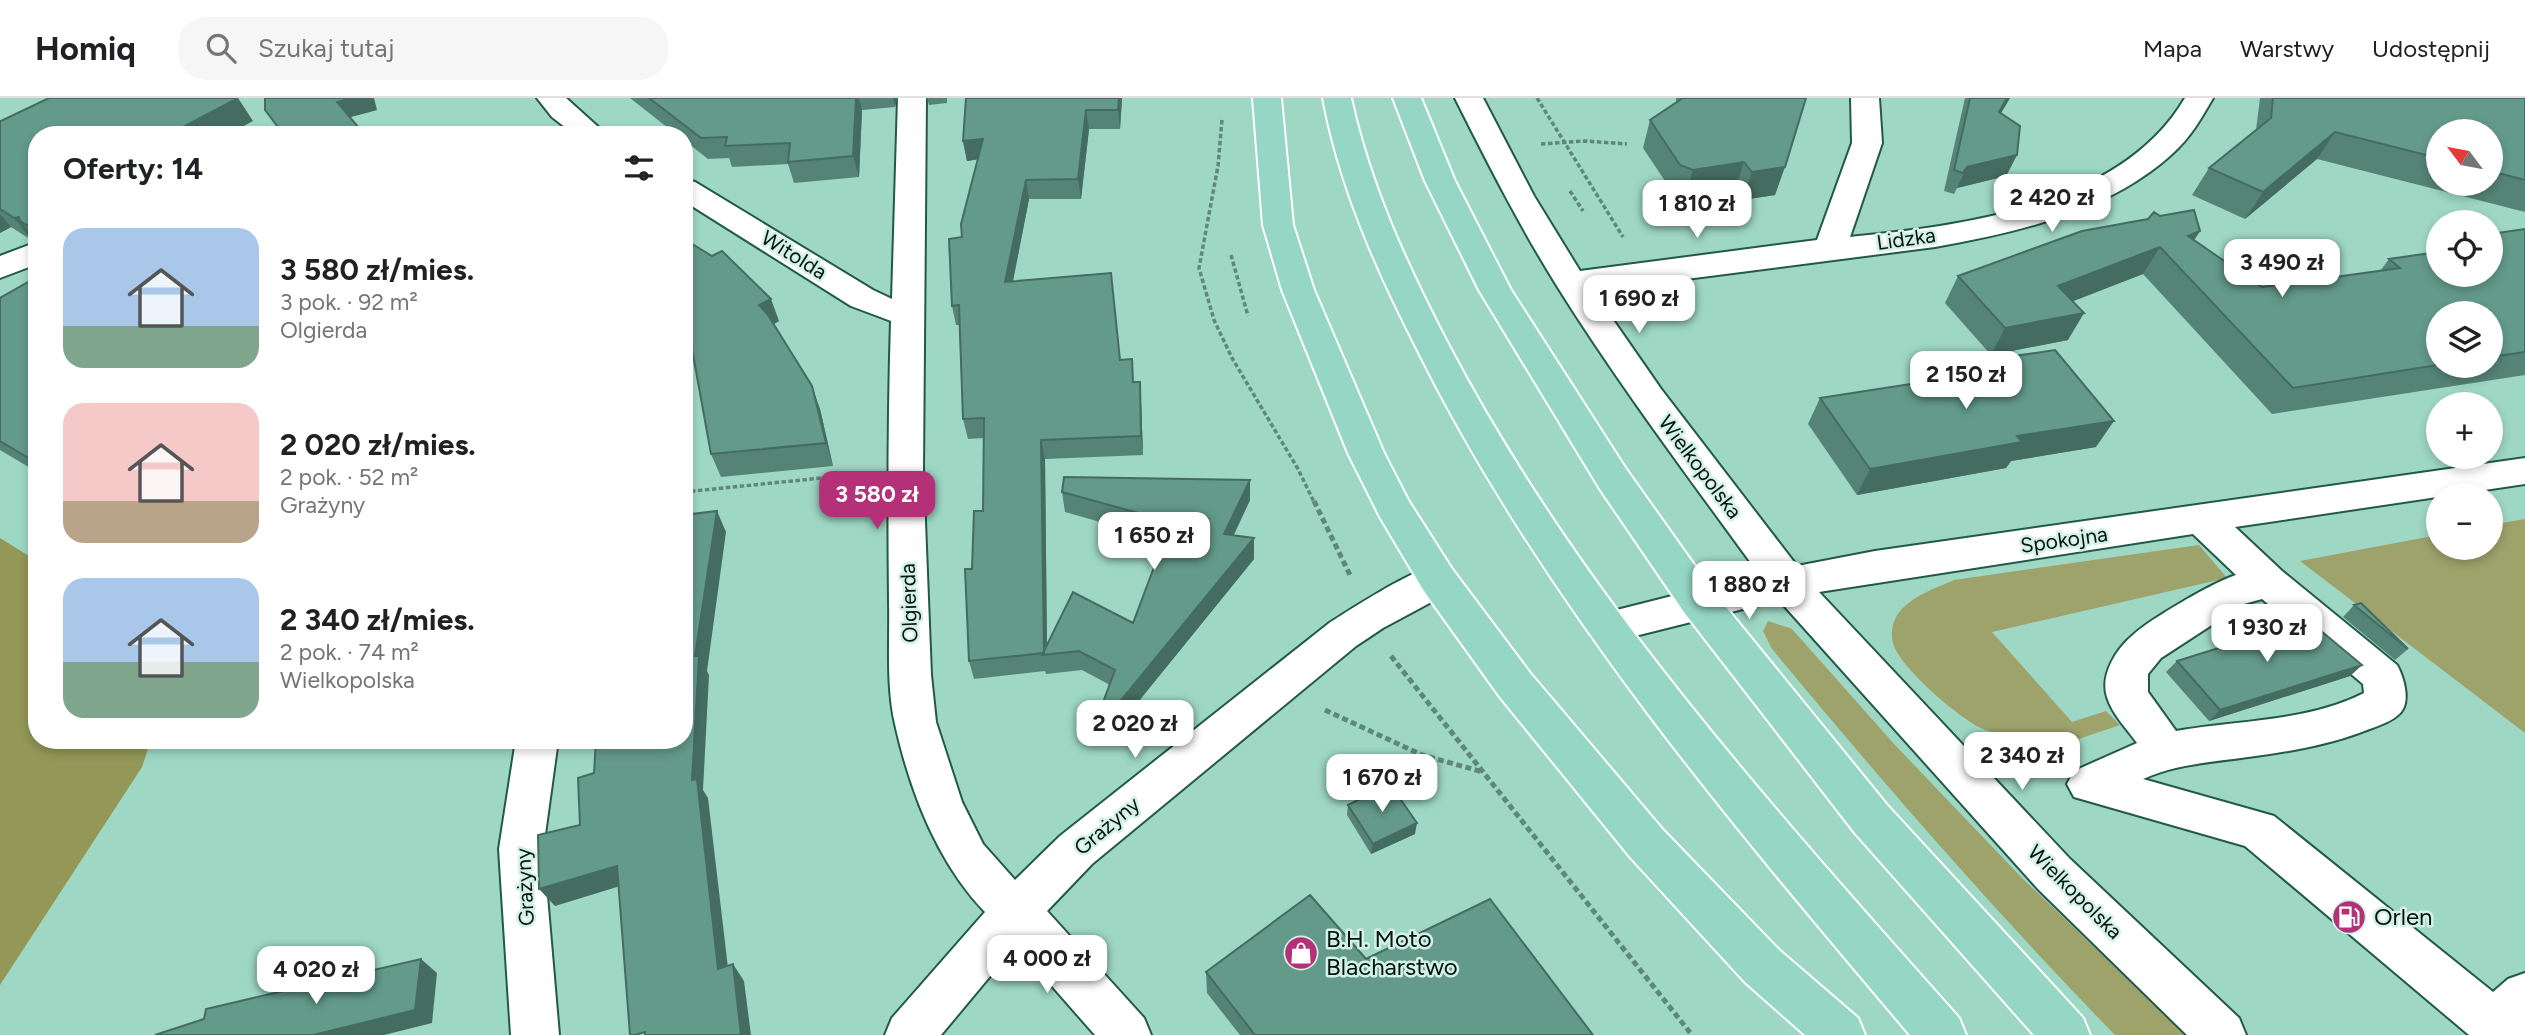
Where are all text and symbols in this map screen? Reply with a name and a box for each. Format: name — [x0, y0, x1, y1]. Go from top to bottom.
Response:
search box — [178, 17, 668, 80]
text: Homiq — [35, 29, 136, 68]
icon: search — [202, 29, 240, 67]
text: Szukaj tutaj — [258, 32, 395, 64]
text: Mapa — [2143, 34, 2202, 63]
text: Warstwy — [2240, 34, 2334, 63]
text: Udostępnij — [2372, 34, 2490, 63]
north arrow — [2426, 119, 2502, 196]
map controls — [2426, 119, 2503, 560]
icon: filters — [620, 149, 658, 187]
text: Oferty: 14 — [63, 150, 203, 187]
pin: 2 420 zł — [1980, 174, 2124, 234]
pin: 1 810 zł — [1625, 180, 1769, 240]
text: 2 420 zł — [2010, 183, 2094, 211]
text: 1 810 zł — [1659, 189, 1735, 217]
button: locate — [2426, 210, 2503, 287]
street label: Lidzka — [1875, 222, 1937, 255]
street label: Witolda — [757, 225, 832, 284]
pin: 3 490 zł — [2210, 240, 2354, 299]
text: 3 490 zł — [2240, 248, 2324, 276]
text: 3 580 zł/mies. — [280, 251, 474, 288]
icon: home — [119, 256, 203, 340]
pin: 1 690 zł — [1567, 275, 1711, 335]
text: 1 690 zł — [1599, 284, 1679, 312]
text: 3 pok. · 92 m² — [280, 288, 418, 316]
button: layers — [2426, 301, 2503, 378]
text: Olgierda — [280, 316, 367, 344]
pin: 2 150 zł — [1894, 352, 2038, 411]
text: 2 150 zł — [1926, 360, 2006, 388]
button: + — [2426, 392, 2503, 469]
street label: Wielkopolska — [1653, 410, 1747, 523]
text: 2 020 zł/mies. — [280, 426, 476, 463]
icon: home — [119, 431, 203, 515]
text: 2 pok. · 52 m² — [280, 463, 418, 491]
pin: 3 580 zł — [805, 472, 949, 531]
text: 3 580 zł — [835, 480, 919, 508]
button: − — [2426, 483, 2503, 560]
text: Grażyny — [280, 491, 365, 519]
pin: 1 650 zł — [1082, 512, 1226, 572]
text: 1 650 zł — [1114, 521, 1194, 549]
street label: Spokojna — [2019, 521, 2109, 558]
pin: 1 880 zł — [1677, 561, 1821, 621]
street label: Olgierda — [895, 563, 922, 643]
text: 1 880 zł — [1708, 570, 1790, 598]
text: 2 340 zł/mies. — [280, 601, 475, 638]
pin: 1 930 zł — [2195, 604, 2339, 664]
icon: home — [119, 606, 203, 690]
text: 1 930 zł — [2227, 613, 2307, 641]
text: 2 pok. · 74 m² — [280, 638, 419, 666]
text: Wielkopolska — [280, 666, 415, 694]
pin: 2 020 zł — [1063, 700, 1207, 760]
text: 2 020 zł — [1093, 709, 1177, 737]
pin: 2 340 zł — [1950, 732, 2094, 792]
text: 2 340 zł — [1980, 741, 2064, 769]
pin: 1 670 zł — [1310, 754, 1454, 814]
text: 1 670 zł — [1342, 763, 1422, 791]
street label: Grażyny — [1069, 791, 1144, 860]
street label: Wielkopolska — [2023, 839, 2128, 944]
street label: Grażyny — [510, 848, 539, 926]
fuel station icon: Orlen — [2330, 898, 2368, 936]
place label: Orlen — [2374, 902, 2433, 931]
place label: B.H. Moto Blacharstwo — [1326, 924, 1458, 981]
shop icon: B.H. Moto Blacharstwo — [1282, 934, 1320, 972]
pin: 4 000 zł — [975, 936, 1119, 995]
text: 4 000 zł — [1003, 944, 1091, 972]
pin: 4 020 zł — [244, 946, 388, 1006]
text: 4 020 zł — [273, 955, 359, 983]

